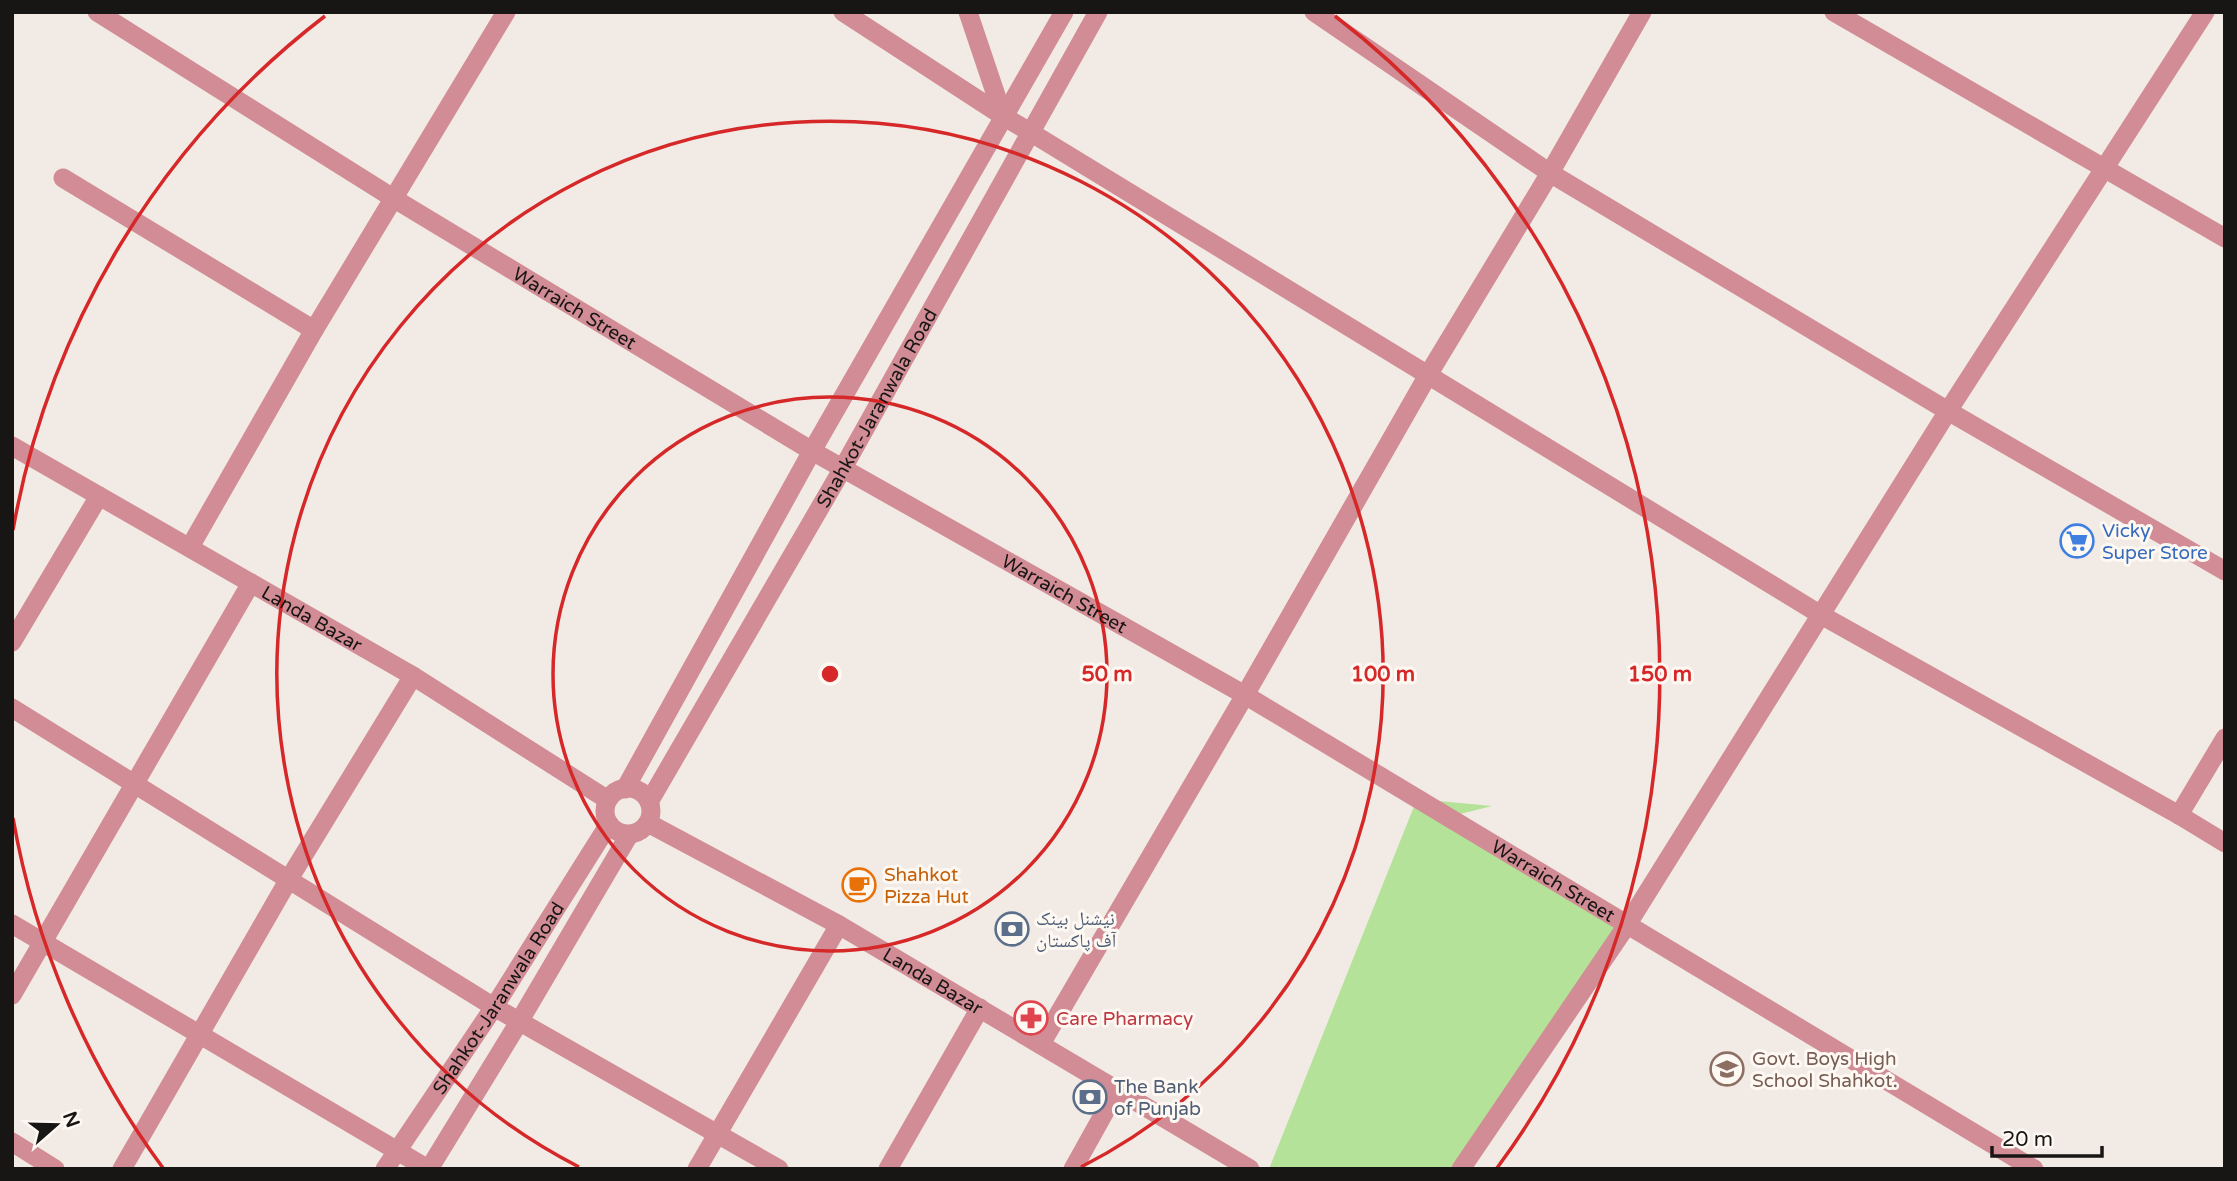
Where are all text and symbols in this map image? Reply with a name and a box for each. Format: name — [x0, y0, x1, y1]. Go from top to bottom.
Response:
street label: Warraich Street — [509, 263, 640, 354]
street label: Shahkot-Jaranwala Road — [812, 305, 942, 512]
place label: Vicky Super Store — [2102, 520, 2208, 564]
supermarket icon: Vicky Super Store — [2058, 522, 2096, 560]
street label: Warraich Street — [998, 550, 1131, 638]
street label: Landa Bazar — [258, 582, 366, 657]
centre of rings — [818, 662, 842, 686]
text: 50 m — [1081, 662, 1133, 687]
text: 100 m — [1351, 662, 1415, 687]
text: 150 m — [1628, 662, 1692, 687]
street label: Warraich Street — [1487, 836, 1619, 927]
place label: Shahkot Pizza Hut — [884, 864, 969, 908]
cafe icon: Shahkot Pizza Hut — [840, 866, 878, 904]
street label: Shahkot-Jaranwala Road — [428, 898, 569, 1099]
place label: نیشنل بینک آف پاکستان — [1036, 908, 1117, 952]
bank icon: نیشنل بینک آف پاکستان — [993, 910, 1031, 948]
street label: Landa Bazar — [879, 944, 987, 1020]
pharmacy icon: Care Pharmacy — [1012, 999, 1050, 1037]
place label: Care Pharmacy — [1056, 1008, 1193, 1030]
place label: Govt. Boys High School Shahkot. — [1752, 1048, 1897, 1092]
school or university icon: Govt. Boys High School Shahkot. — [1708, 1050, 1746, 1088]
place label: The Bank of Punjab — [1114, 1076, 1201, 1120]
bank icon: The Bank of Punjab — [1071, 1078, 1109, 1116]
north arrow — [21, 1090, 91, 1160]
text: N — [58, 1109, 84, 1130]
scale bar — [1992, 1114, 2102, 1158]
text: 20 m — [2002, 1127, 2053, 1152]

